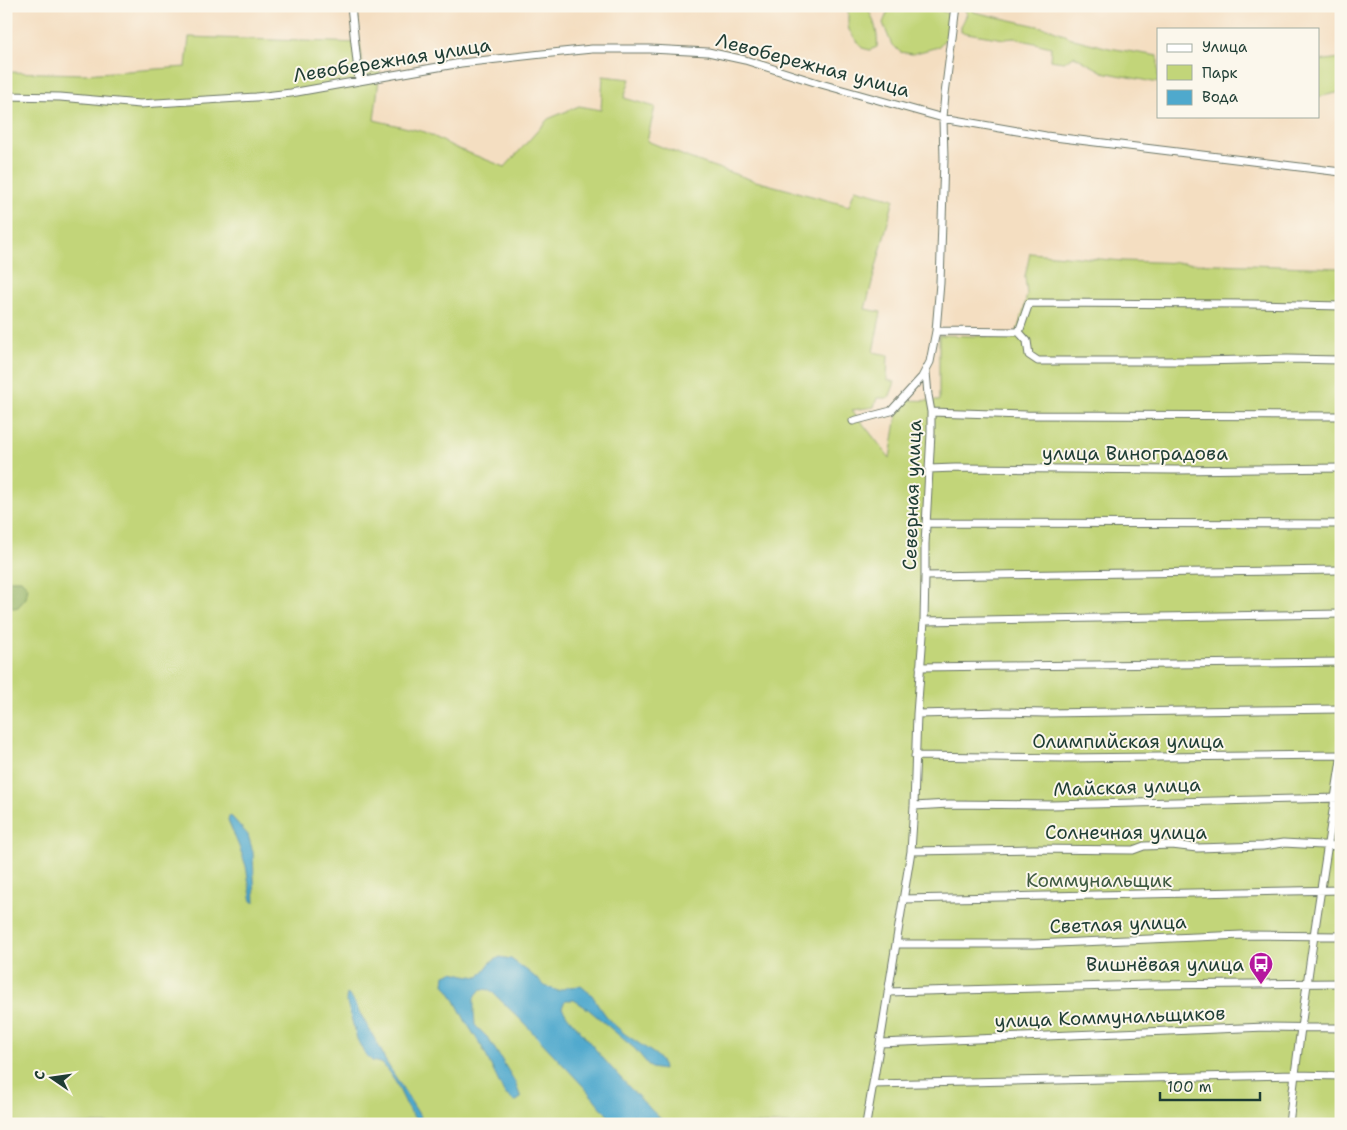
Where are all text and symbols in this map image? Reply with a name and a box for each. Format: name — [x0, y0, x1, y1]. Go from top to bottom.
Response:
street label: Левобережная улица — [713, 27, 913, 103]
legend — [1157, 28, 1320, 118]
street label: Левобережная улица — [291, 32, 493, 88]
text: Улица — [1202, 37, 1248, 57]
text: Парк — [1202, 63, 1238, 83]
text: Вода — [1202, 87, 1239, 107]
street label: Северная улица — [897, 419, 927, 571]
street label: улица Виноградова — [1042, 441, 1228, 466]
street label: Олимпийская улица — [1032, 729, 1224, 754]
street label: Майская улица — [1053, 772, 1201, 802]
street label: Солнечная улица — [1045, 820, 1207, 845]
park label: Коммунальщик — [1026, 868, 1172, 893]
street label: Светлая улица — [1049, 909, 1187, 939]
bus stop icon: Вишнёвая улица — [1248, 951, 1274, 985]
place label: Вишнёвая улица — [1086, 952, 1244, 977]
street label: улица Коммунальщиков — [994, 1000, 1226, 1034]
north arrow — [28, 1052, 78, 1102]
text: С — [30, 1069, 49, 1081]
scale bar — [1160, 1070, 1260, 1102]
text: 100 m — [1167, 1077, 1212, 1097]

